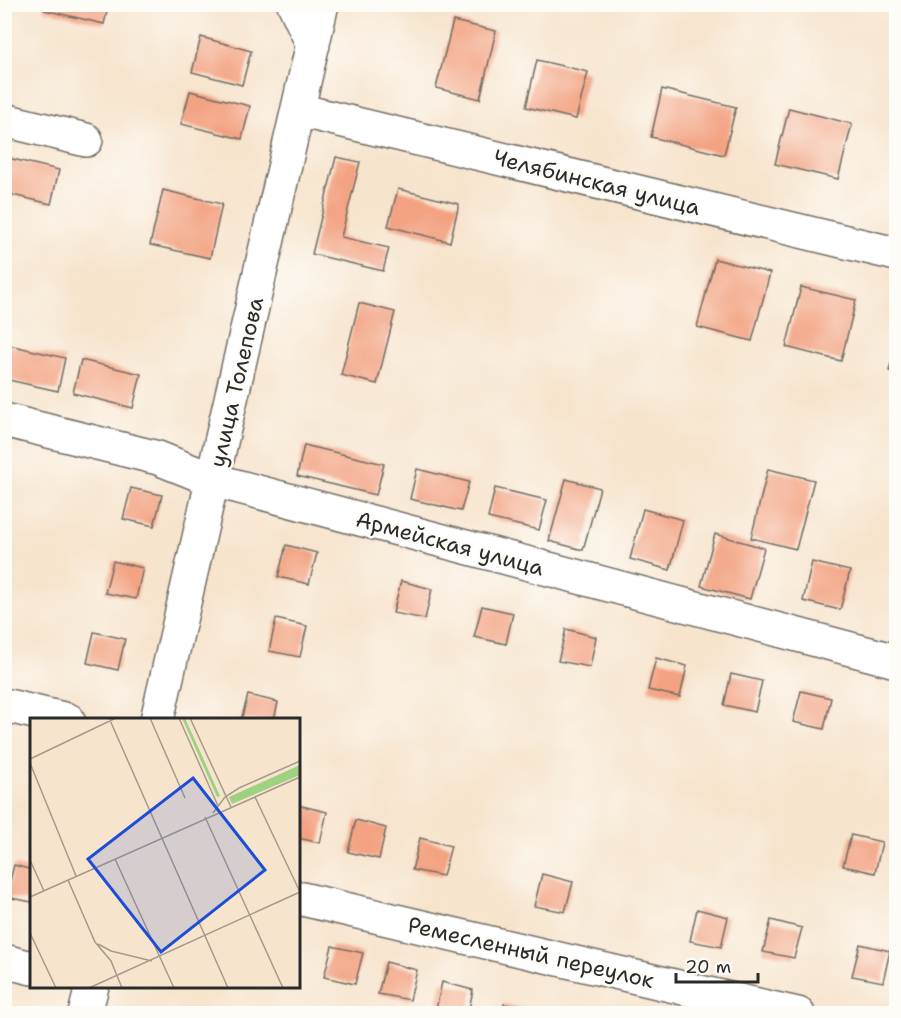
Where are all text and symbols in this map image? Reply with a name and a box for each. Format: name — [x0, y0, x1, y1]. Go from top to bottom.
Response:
street label: Челябинская улица — [491, 143, 704, 222]
street label: улица Толепова — [203, 294, 270, 470]
street label: Армейская улица — [353, 504, 547, 583]
inset map — [30, 718, 300, 988]
street label: Ремесленный переулок — [405, 910, 657, 995]
scale bar — [676, 946, 758, 984]
text: 20 m — [685, 955, 731, 979]

